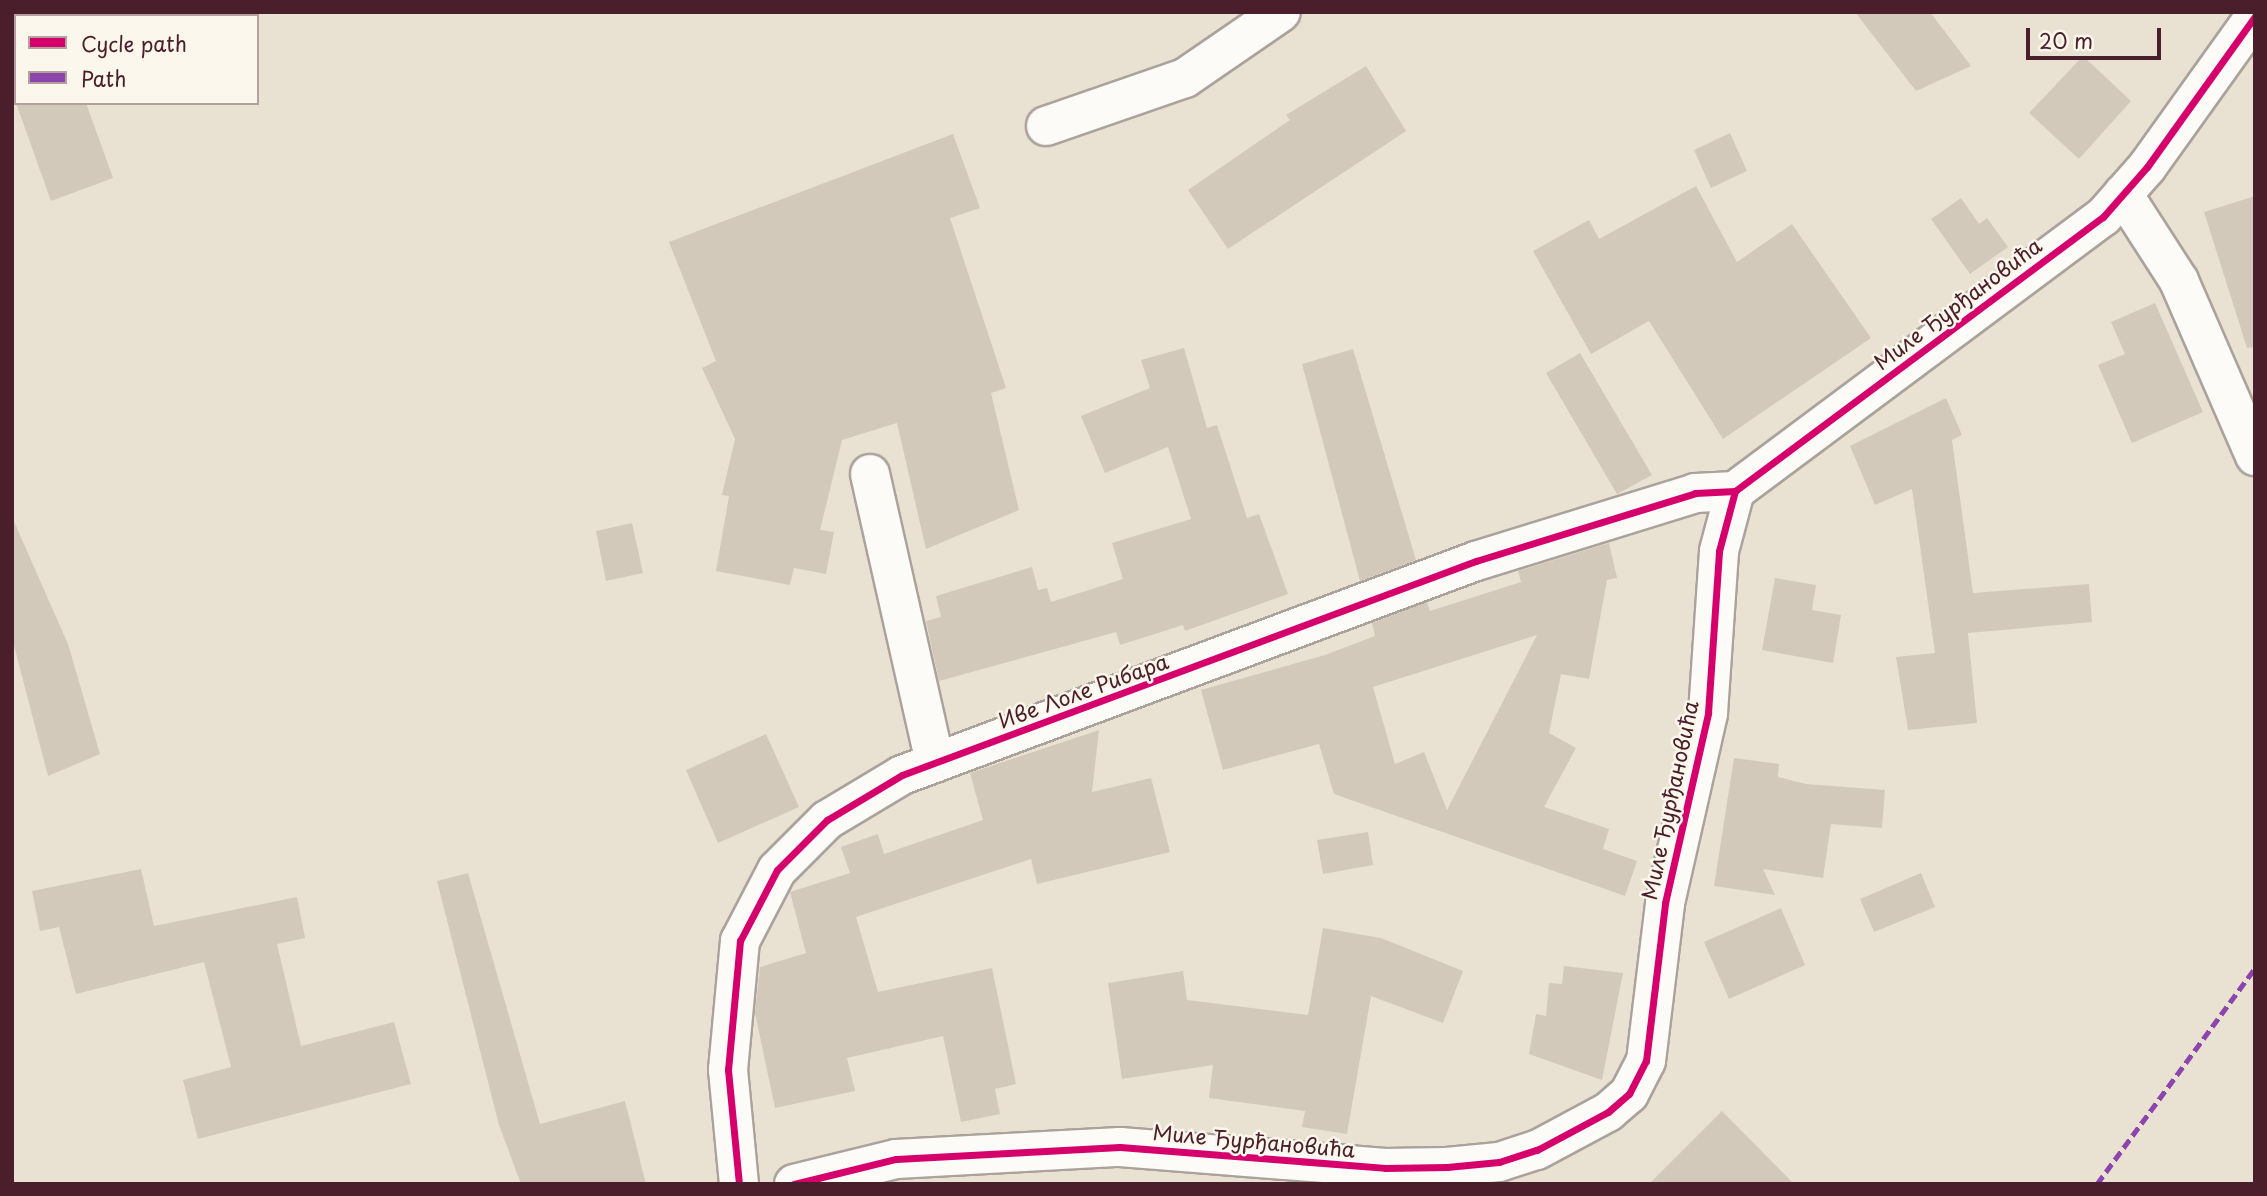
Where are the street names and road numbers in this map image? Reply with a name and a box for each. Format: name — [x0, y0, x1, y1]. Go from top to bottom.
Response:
street label: Миле Ђурђановића — [1868, 232, 2046, 374]
street label: Иве Лоле Рибара — [994, 647, 1172, 733]
street label: Миле Ђурђановића — [1636, 698, 1702, 902]
street label: Миле Ђурђановића — [1152, 1119, 1356, 1161]

